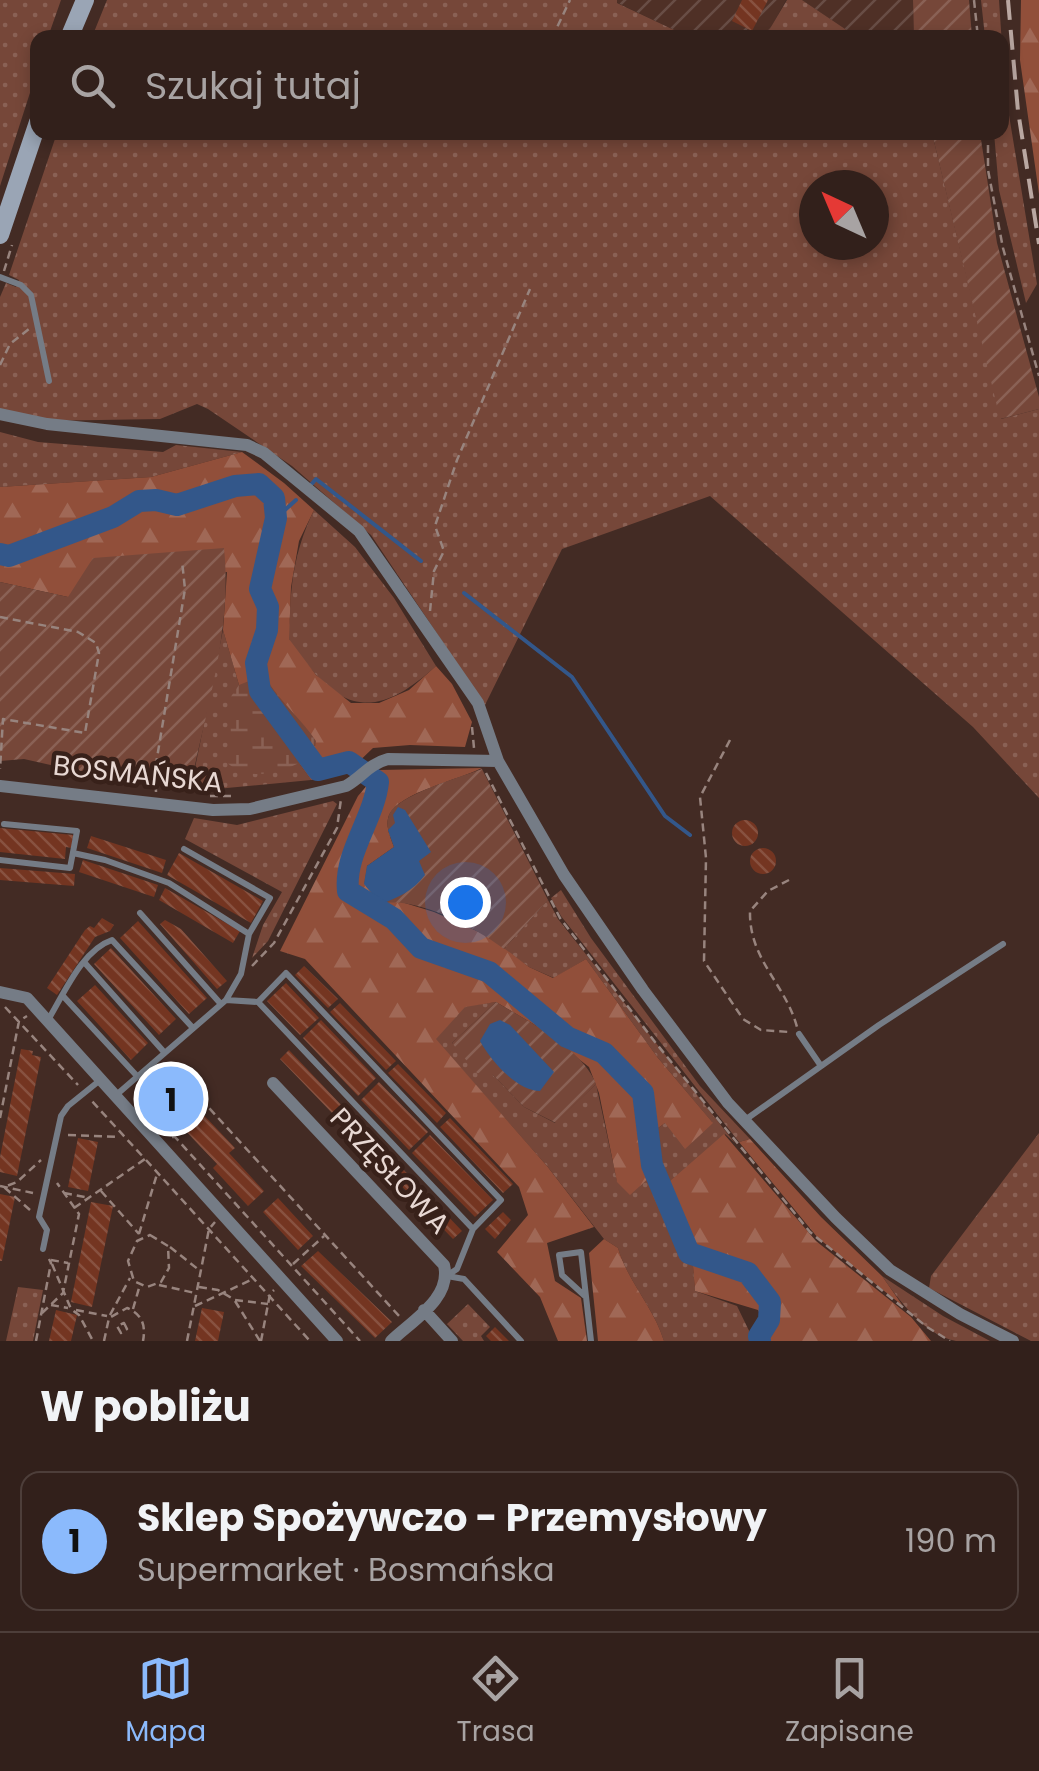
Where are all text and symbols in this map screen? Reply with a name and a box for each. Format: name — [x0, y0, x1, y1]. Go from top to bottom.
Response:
search box — [30, 30, 1009, 140]
icon: search — [65, 58, 120, 113]
text: Szukaj tutaj — [145, 59, 361, 112]
north arrow — [799, 170, 889, 260]
street label: BOSMAŃSKA — [51, 746, 225, 802]
your location — [440, 877, 491, 928]
pin: 1 — [138, 1062, 204, 1136]
street label: PRZĘSŁOWA — [321, 1099, 459, 1243]
text: W pobliżu — [40, 1377, 251, 1436]
text: Sklep Spożywczo - Przemysłowy — [137, 1491, 767, 1544]
text: 1 — [68, 1518, 81, 1563]
text: 190 m — [905, 1518, 997, 1563]
text: Supermarket · Bosmańska — [137, 1547, 555, 1592]
tab: Mapa — [125, 1651, 206, 1753]
tab: Trasa — [457, 1651, 535, 1753]
tab: Zapisane — [785, 1651, 914, 1753]

